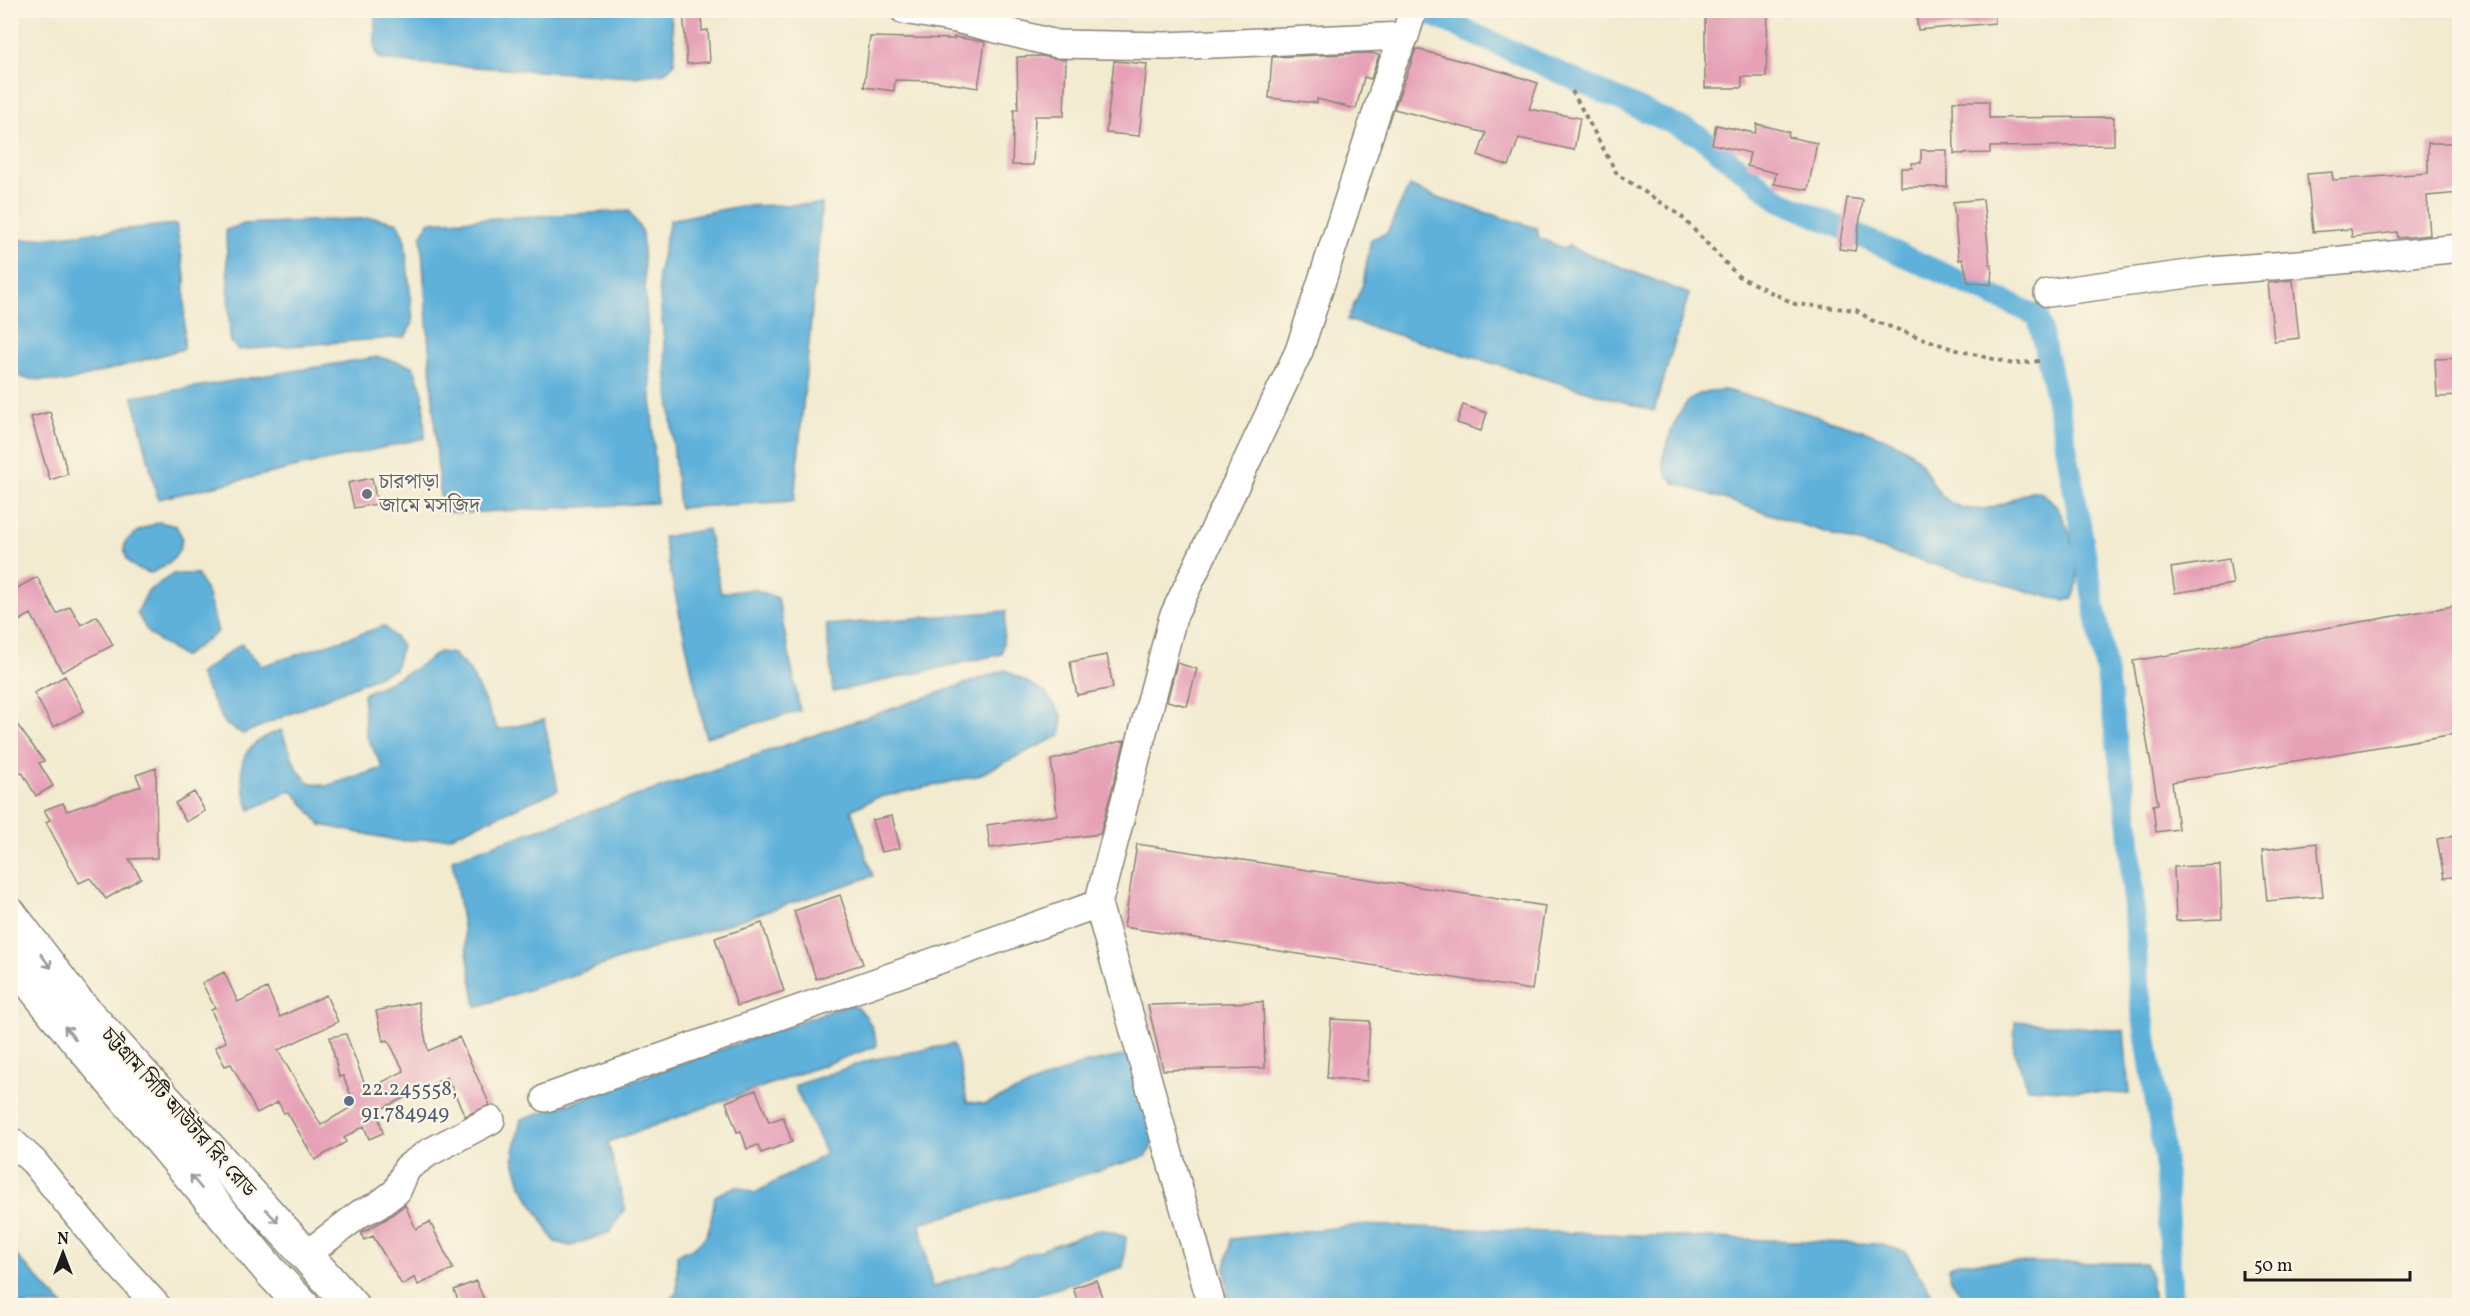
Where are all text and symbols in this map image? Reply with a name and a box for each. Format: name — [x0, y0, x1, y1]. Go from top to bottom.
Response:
place label: চারপাড়া জামে মসজিদ — [378, 468, 481, 521]
marker: চারপাড়া জামে মসজিদ — [360, 487, 374, 501]
one-way arrow — [39, 952, 52, 968]
street label: চট্টগ্রাম সিটি আউটার রিং রোড — [93, 1021, 263, 1205]
one-way arrow — [64, 1025, 77, 1041]
place label: 22.245558, 91.784949 — [361, 1075, 457, 1128]
marker: 22.245558, 91.784949 — [342, 1094, 356, 1108]
one-way arrow — [189, 1174, 202, 1190]
one-way arrow — [265, 1209, 279, 1224]
north arrow — [33, 1223, 93, 1283]
text: N — [57, 1229, 69, 1251]
scale bar — [2245, 1244, 2410, 1282]
text: 50 m — [2254, 1254, 2293, 1279]

